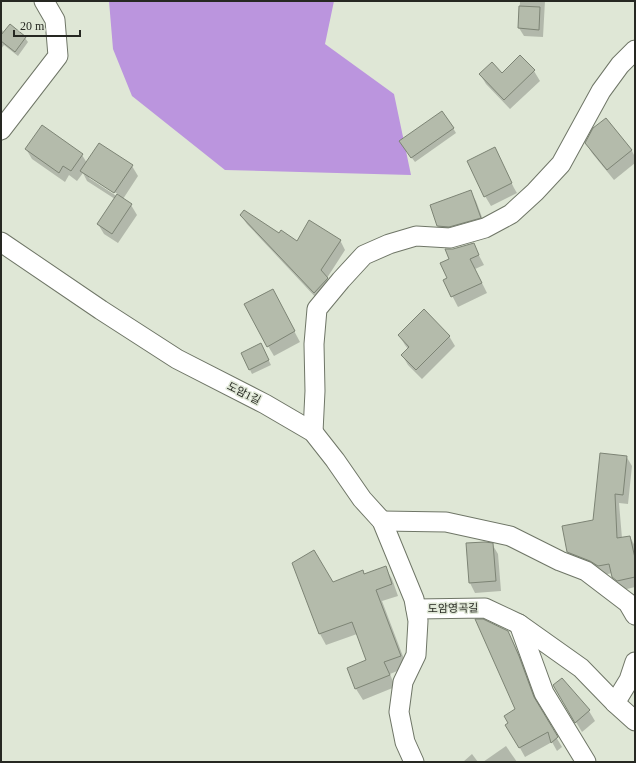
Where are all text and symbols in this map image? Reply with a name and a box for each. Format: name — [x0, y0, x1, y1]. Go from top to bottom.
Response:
scale bar — [14, 12, 80, 38]
text: 20 m — [20, 19, 45, 33]
street label: 도암1길 — [225, 380, 263, 406]
street label: 도암영곡길 — [428, 602, 478, 614]

